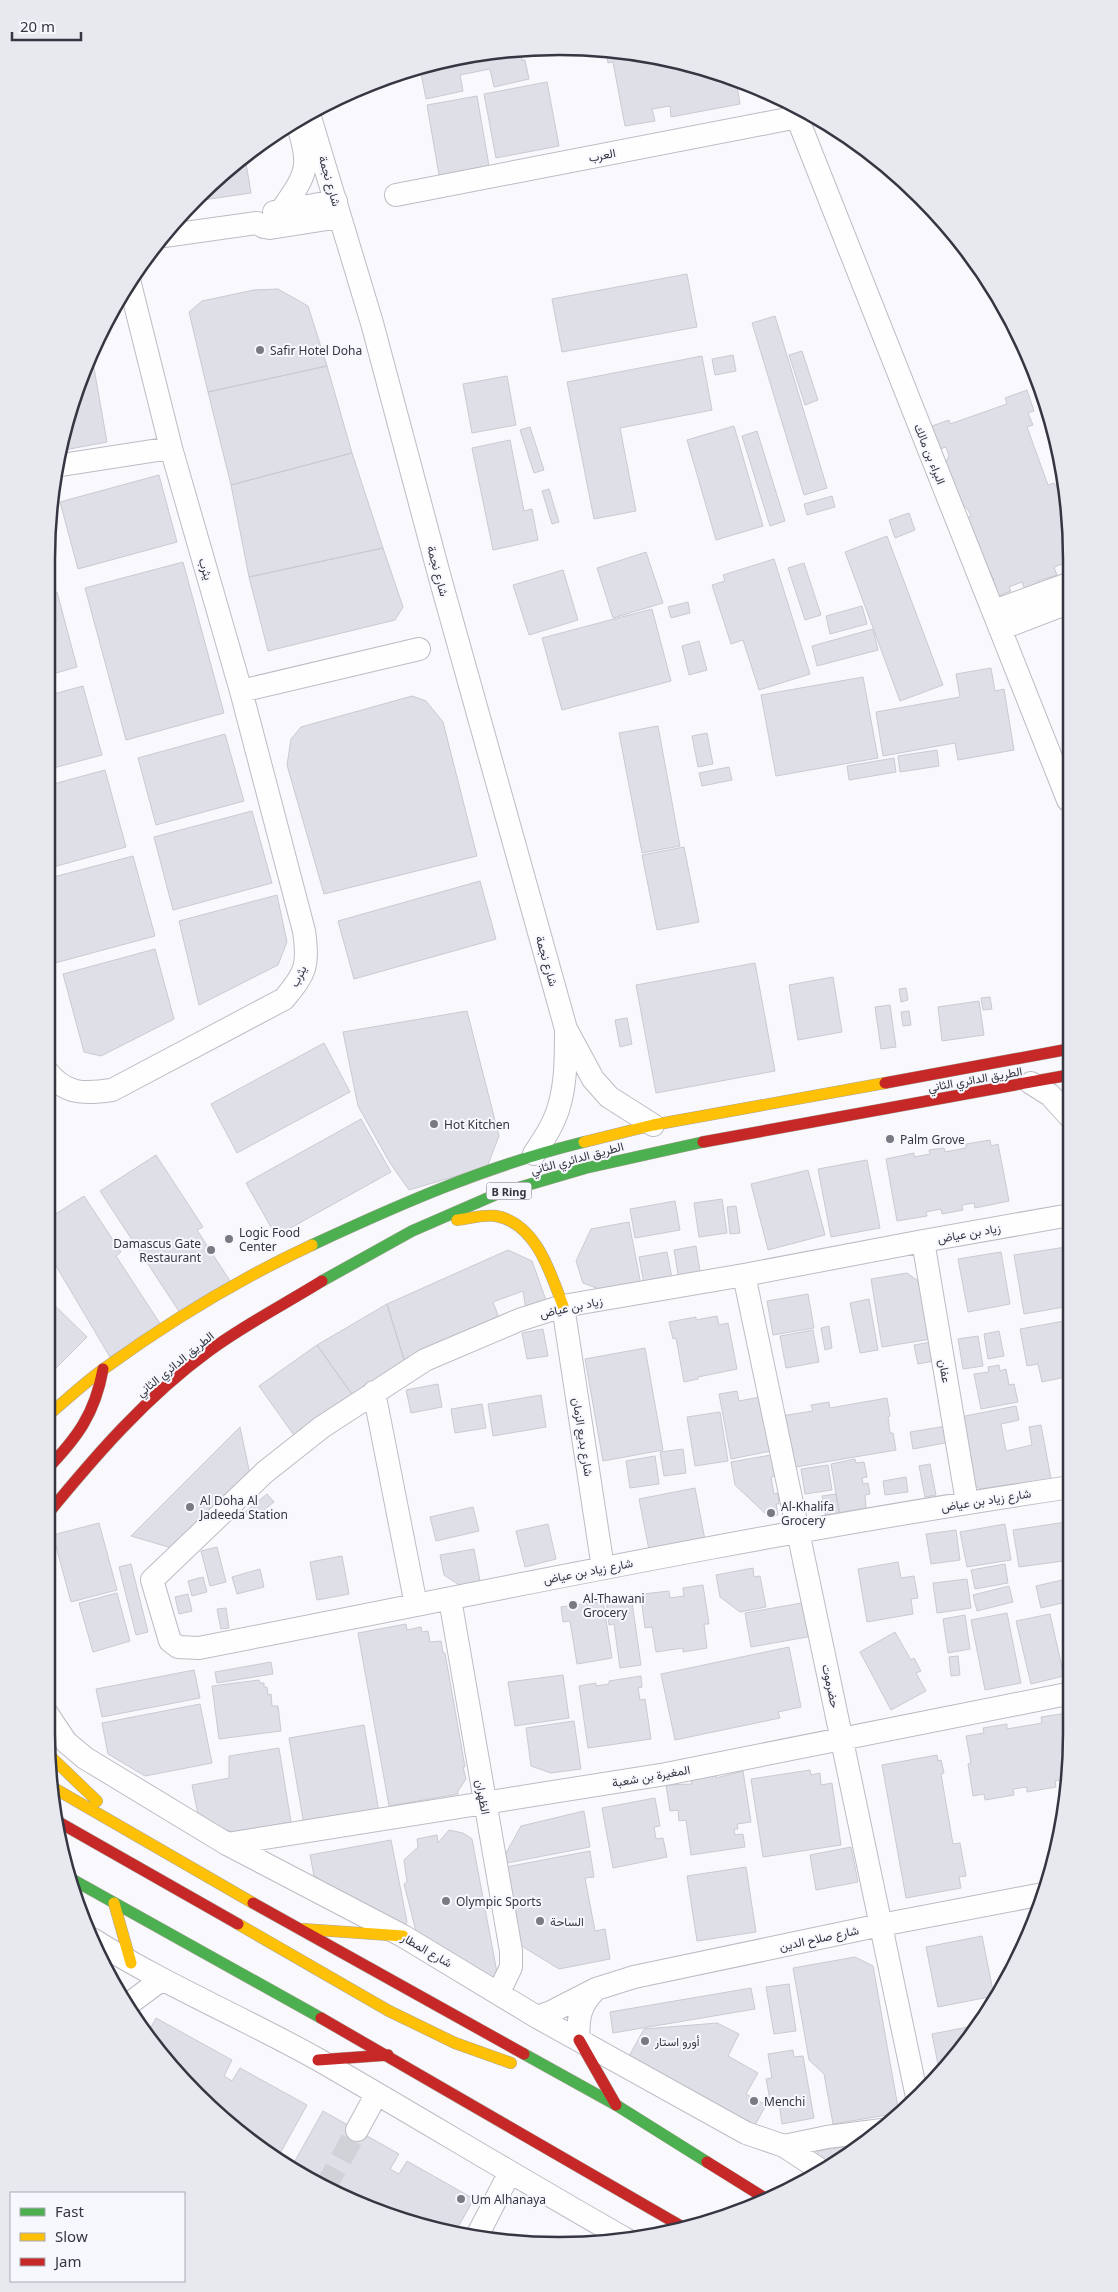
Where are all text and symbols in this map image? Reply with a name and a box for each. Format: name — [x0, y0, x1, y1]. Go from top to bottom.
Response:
scale bar — [12, 10, 81, 42]
text: 20 m — [20, 16, 55, 36]
street label: العرب — [587, 144, 617, 166]
street label: شارع نجمة — [314, 154, 345, 209]
place label: Safir Hotel Doha — [270, 342, 362, 359]
marker: Safir Hotel Doha — [254, 344, 266, 356]
street label: البراء بن مالك — [910, 421, 950, 487]
street label: شارع نجمة — [422, 544, 453, 599]
street label: يثرب — [195, 556, 217, 582]
street label: شارع نجمة — [531, 934, 562, 989]
street label: يثرب — [285, 962, 311, 990]
street label: الطريق الدائري الثاني — [926, 1062, 1024, 1098]
place label: Hot Kitchen — [444, 1116, 510, 1133]
marker: Hot Kitchen — [428, 1118, 440, 1130]
place label: Palm Grove — [900, 1131, 965, 1148]
marker: Palm Grove — [884, 1133, 896, 1145]
street label: الطريق الدائري الثاني — [529, 1137, 626, 1181]
road number: B Ring — [486, 1182, 532, 1200]
street label: زياد بن عياض — [936, 1219, 1002, 1247]
place label: Logic Food Center — [239, 1224, 300, 1255]
marker: Logic Food Center — [223, 1233, 235, 1245]
place label: Damascus Gate Restaurant — [113, 1235, 202, 1266]
marker: Damascus Gate Restaurant — [205, 1244, 217, 1256]
street label: زياد بن عياض — [538, 1292, 604, 1322]
street label: الطريق الدائري الثاني — [133, 1327, 219, 1402]
street label: عفان — [935, 1358, 955, 1384]
street label: شارع بديع الزمان — [567, 1396, 598, 1478]
street label: شارع زياد بن عياض — [940, 1484, 1032, 1517]
place label: Al Doha Al Jadeeda Station — [199, 1492, 288, 1523]
place label: Al-Khalifa Grocery — [781, 1498, 834, 1529]
marker: Al Doha Al Jadeeda Station — [184, 1501, 196, 1513]
marker: Al-Khalifa Grocery — [765, 1507, 777, 1519]
street label: شارع زياد بن عياض — [542, 1554, 635, 1589]
place label: Al-Thawani Grocery — [583, 1590, 645, 1621]
marker: Al-Thawani Grocery — [567, 1599, 579, 1611]
street label: حضرموت — [818, 1663, 844, 1709]
street label: المغيرة بن شعبة — [611, 1761, 691, 1791]
street label: الظهران — [472, 1778, 494, 1816]
place label: Olympic Sports — [456, 1893, 542, 1910]
marker: Olympic Sports — [440, 1895, 452, 1907]
place label: الساحة — [550, 1913, 584, 1930]
marker: الساحة — [534, 1915, 546, 1927]
street label: شارع صلاح الدين — [778, 1921, 861, 1956]
street label: شارع المطار — [397, 1928, 455, 1972]
place label: أورو استار — [654, 2033, 700, 2050]
marker: أورو استار — [639, 2035, 651, 2047]
place label: Menchi — [764, 2093, 805, 2110]
marker: Menchi — [748, 2095, 760, 2107]
place label: Um Alhanaya — [471, 2191, 546, 2208]
legend — [10, 2192, 185, 2282]
marker: Um Alhanaya — [455, 2193, 467, 2205]
text: Fast — [55, 2201, 84, 2221]
text: Slow — [55, 2226, 88, 2246]
text: Jam — [53, 2251, 82, 2271]

